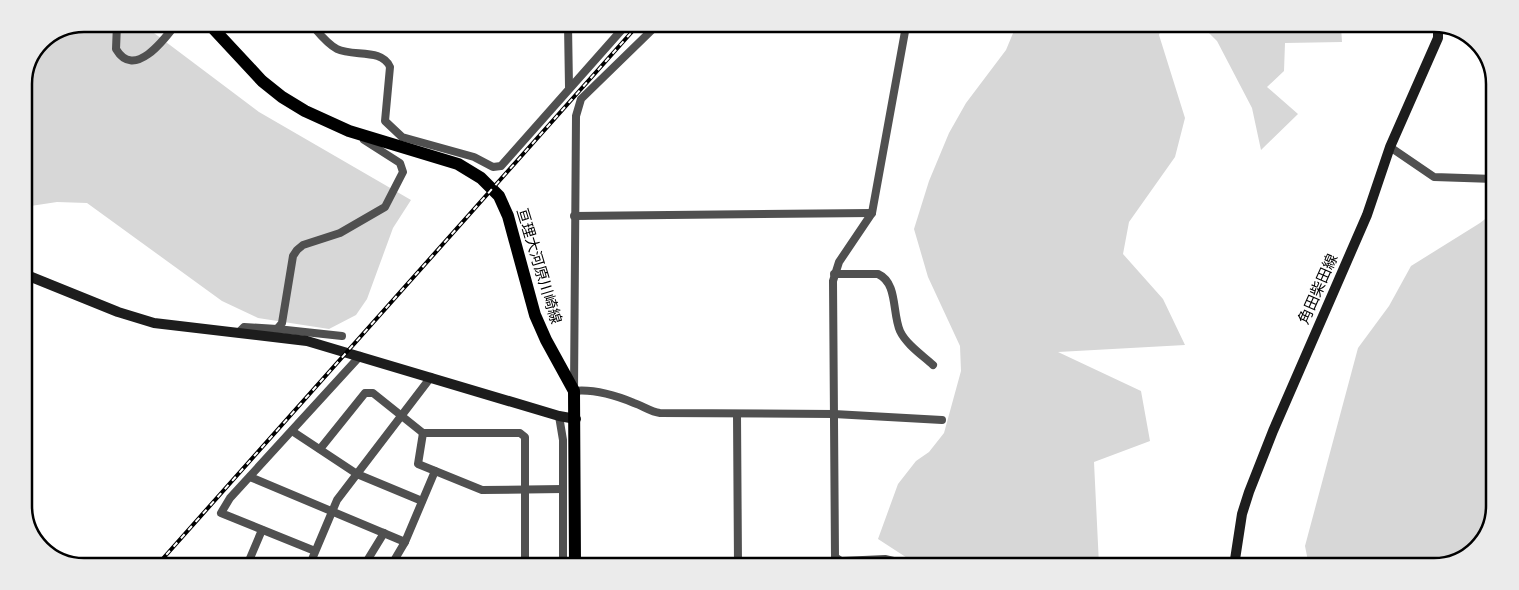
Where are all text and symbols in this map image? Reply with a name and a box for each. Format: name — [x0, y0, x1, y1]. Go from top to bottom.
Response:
street label: 亘理大河原川崎線 — [511, 205, 567, 327]
street label: 角田柴田線 — [1293, 250, 1343, 328]

